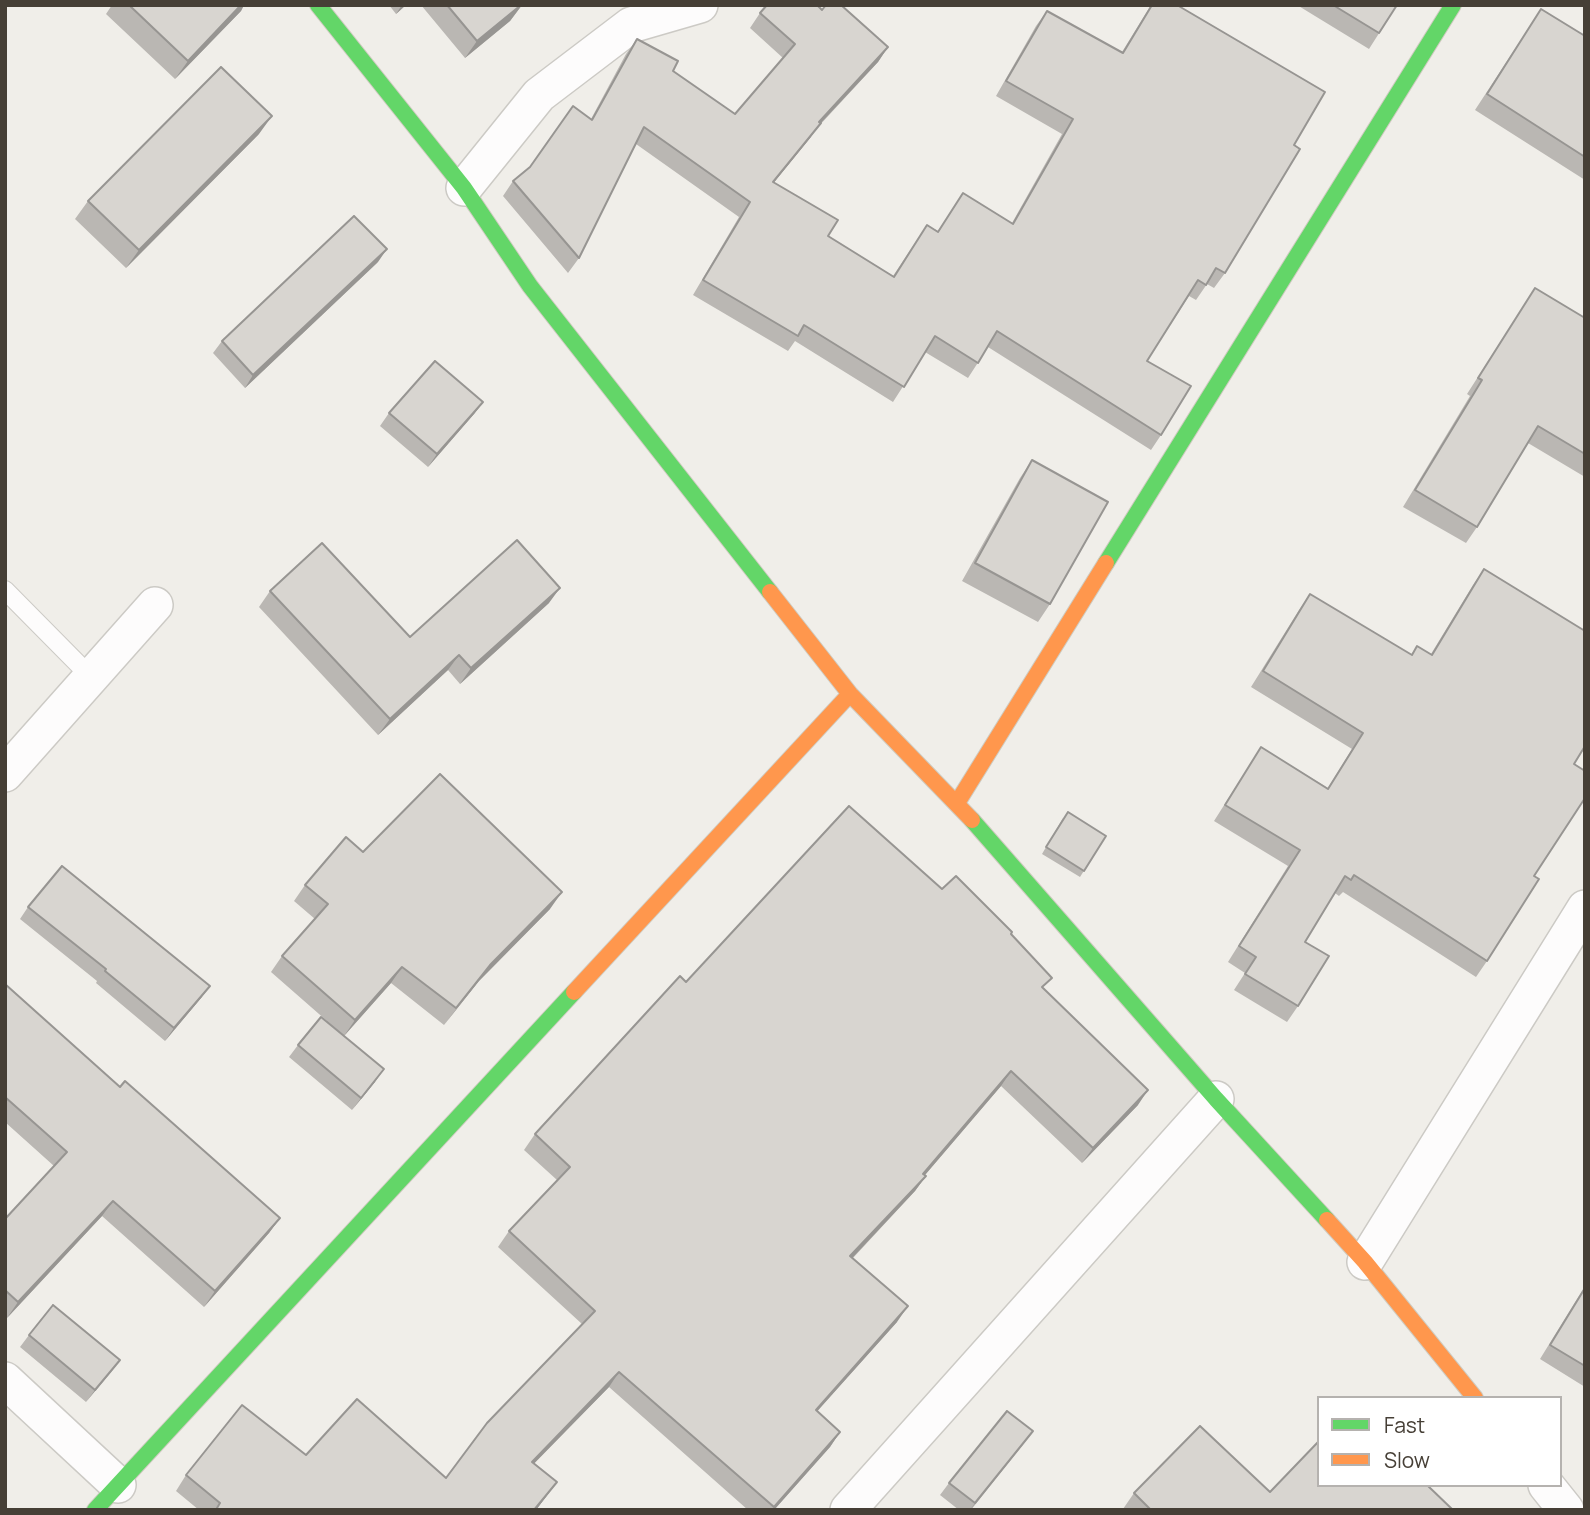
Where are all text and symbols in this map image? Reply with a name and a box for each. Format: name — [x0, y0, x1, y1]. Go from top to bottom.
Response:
legend — [1317, 1396, 1562, 1487]
text: Fast — [1384, 1411, 1425, 1439]
text: Slow — [1384, 1446, 1430, 1474]

